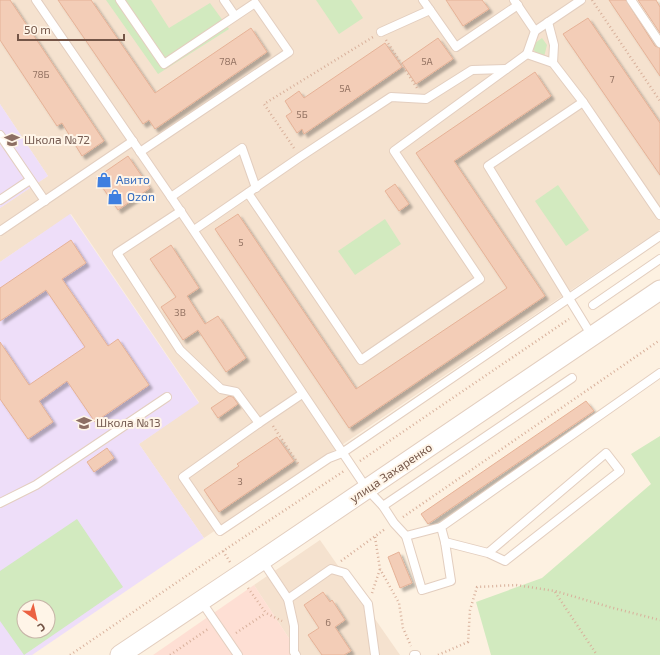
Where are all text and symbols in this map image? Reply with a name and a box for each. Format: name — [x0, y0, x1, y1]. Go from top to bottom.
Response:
scale bar — [18, 16, 124, 42]
text: 50 m — [24, 22, 51, 36]
house number: 78А — [219, 55, 237, 67]
house number: 5А — [421, 55, 434, 67]
house number: 78Б — [32, 68, 50, 80]
house number: 7 — [609, 73, 615, 85]
house number: 5А — [339, 82, 352, 94]
house number: 5Б — [296, 108, 308, 120]
school or university icon: Школа №72 — [3, 131, 21, 149]
place label: Школа №72 — [24, 132, 90, 146]
shop icon: Авито — [95, 171, 113, 189]
place label: Авито — [116, 172, 150, 186]
shop icon: Ozon — [106, 188, 124, 206]
place label: Ozon — [127, 189, 155, 203]
house number: 5 — [238, 236, 244, 248]
house number: 3В — [174, 306, 186, 318]
school or university icon: Школа №13 — [75, 414, 93, 432]
place label: Школа №13 — [96, 415, 161, 429]
street label: улица Захаренко — [347, 439, 435, 506]
house number: 3 — [237, 475, 243, 487]
north arrow — [16, 599, 56, 639]
house number: 6 — [325, 616, 331, 628]
text: С — [35, 621, 48, 635]

